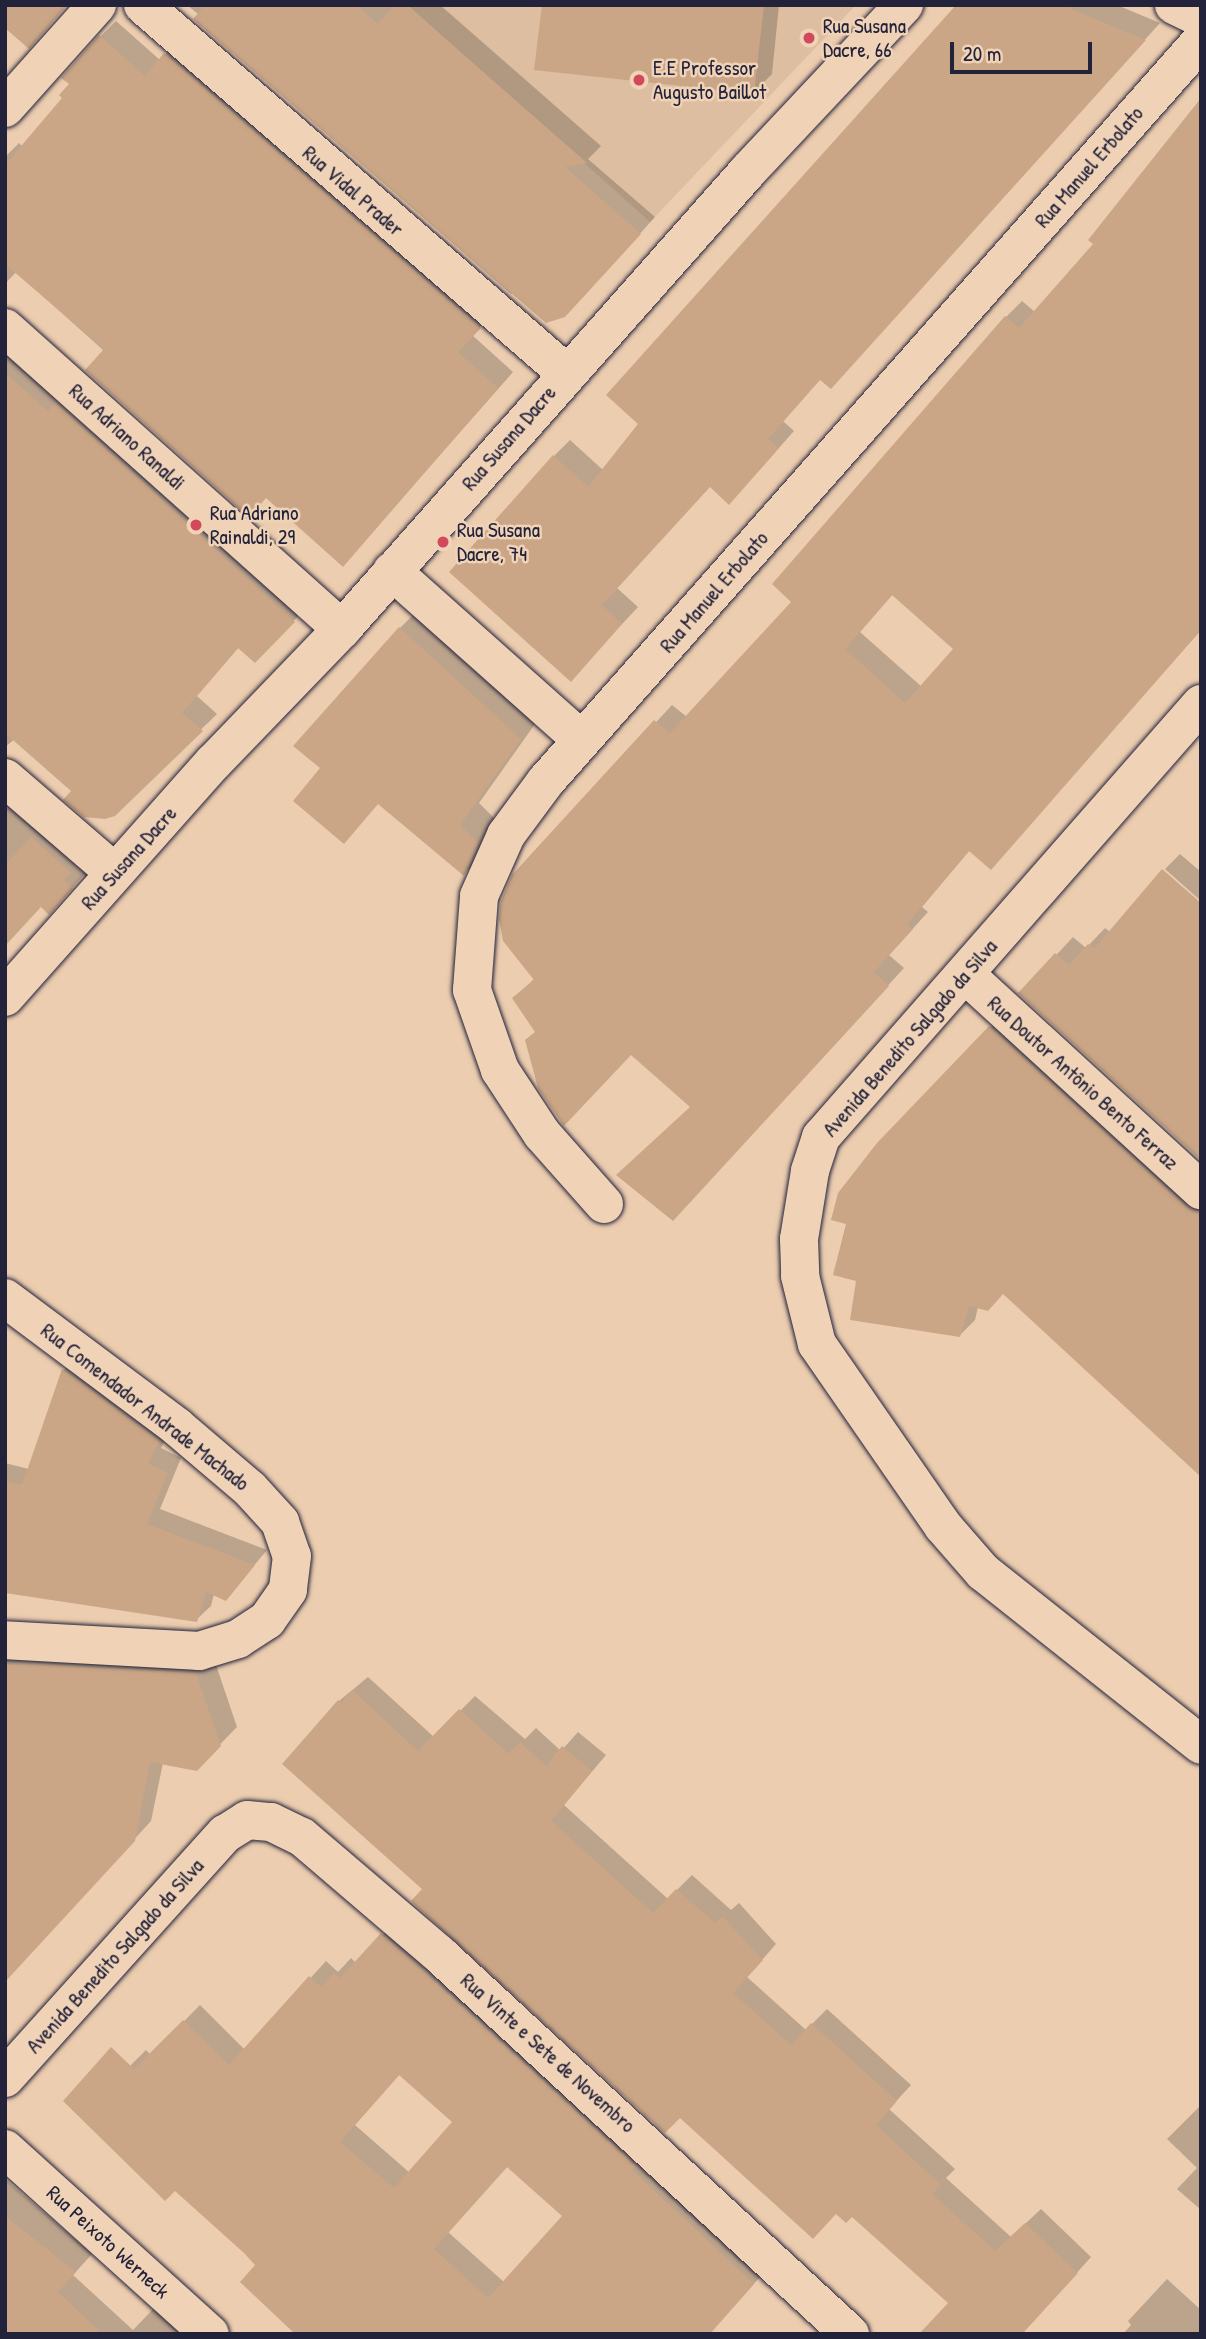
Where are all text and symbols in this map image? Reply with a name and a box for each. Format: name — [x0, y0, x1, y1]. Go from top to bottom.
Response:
place label: Rua Susana Dacre, 66 — [823, 13, 906, 63]
scale bar — [954, 28, 1096, 72]
marker: Rua Susana Dacre, 66 — [801, 30, 817, 46]
text: 20 m — [963, 39, 1001, 68]
place label: E.E Professor Augusto Baillot — [653, 55, 766, 105]
marker: E.E Professor Augusto Baillot — [631, 72, 647, 88]
street label: Rua Manuel Erbolato — [1030, 101, 1148, 233]
street label: Rua Vidal Prader — [297, 140, 409, 242]
street label: Rua Adriano Ranaldi — [64, 378, 190, 496]
street label: Rua Susana Dacre — [457, 380, 561, 496]
place label: Rua Adriano Rainaldi, 29 — [210, 500, 298, 550]
marker: Rua Adriano Rainaldi, 29 — [188, 517, 204, 533]
place label: Rua Susana Dacre, 74 — [457, 517, 540, 567]
street label: Rua Manuel Erbolato — [655, 526, 773, 658]
marker: Rua Susana Dacre, 74 — [435, 534, 451, 550]
street label: Rua Susana Dacre — [76, 801, 182, 915]
street label: Avenida Benedito Salgado da Silva — [817, 934, 1003, 1142]
street label: Rua Doutor Antônio Bento Ferraz — [982, 991, 1184, 1175]
street label: Rua Comendador Andrade Machado — [36, 1318, 254, 1496]
street label: Avenida Benedito Salgado da Silva — [21, 1854, 209, 2058]
street label: Rua Vinte e Sete de Novembro — [455, 1968, 641, 2138]
street label: Rua Peixoto Werneck — [41, 2180, 175, 2304]

